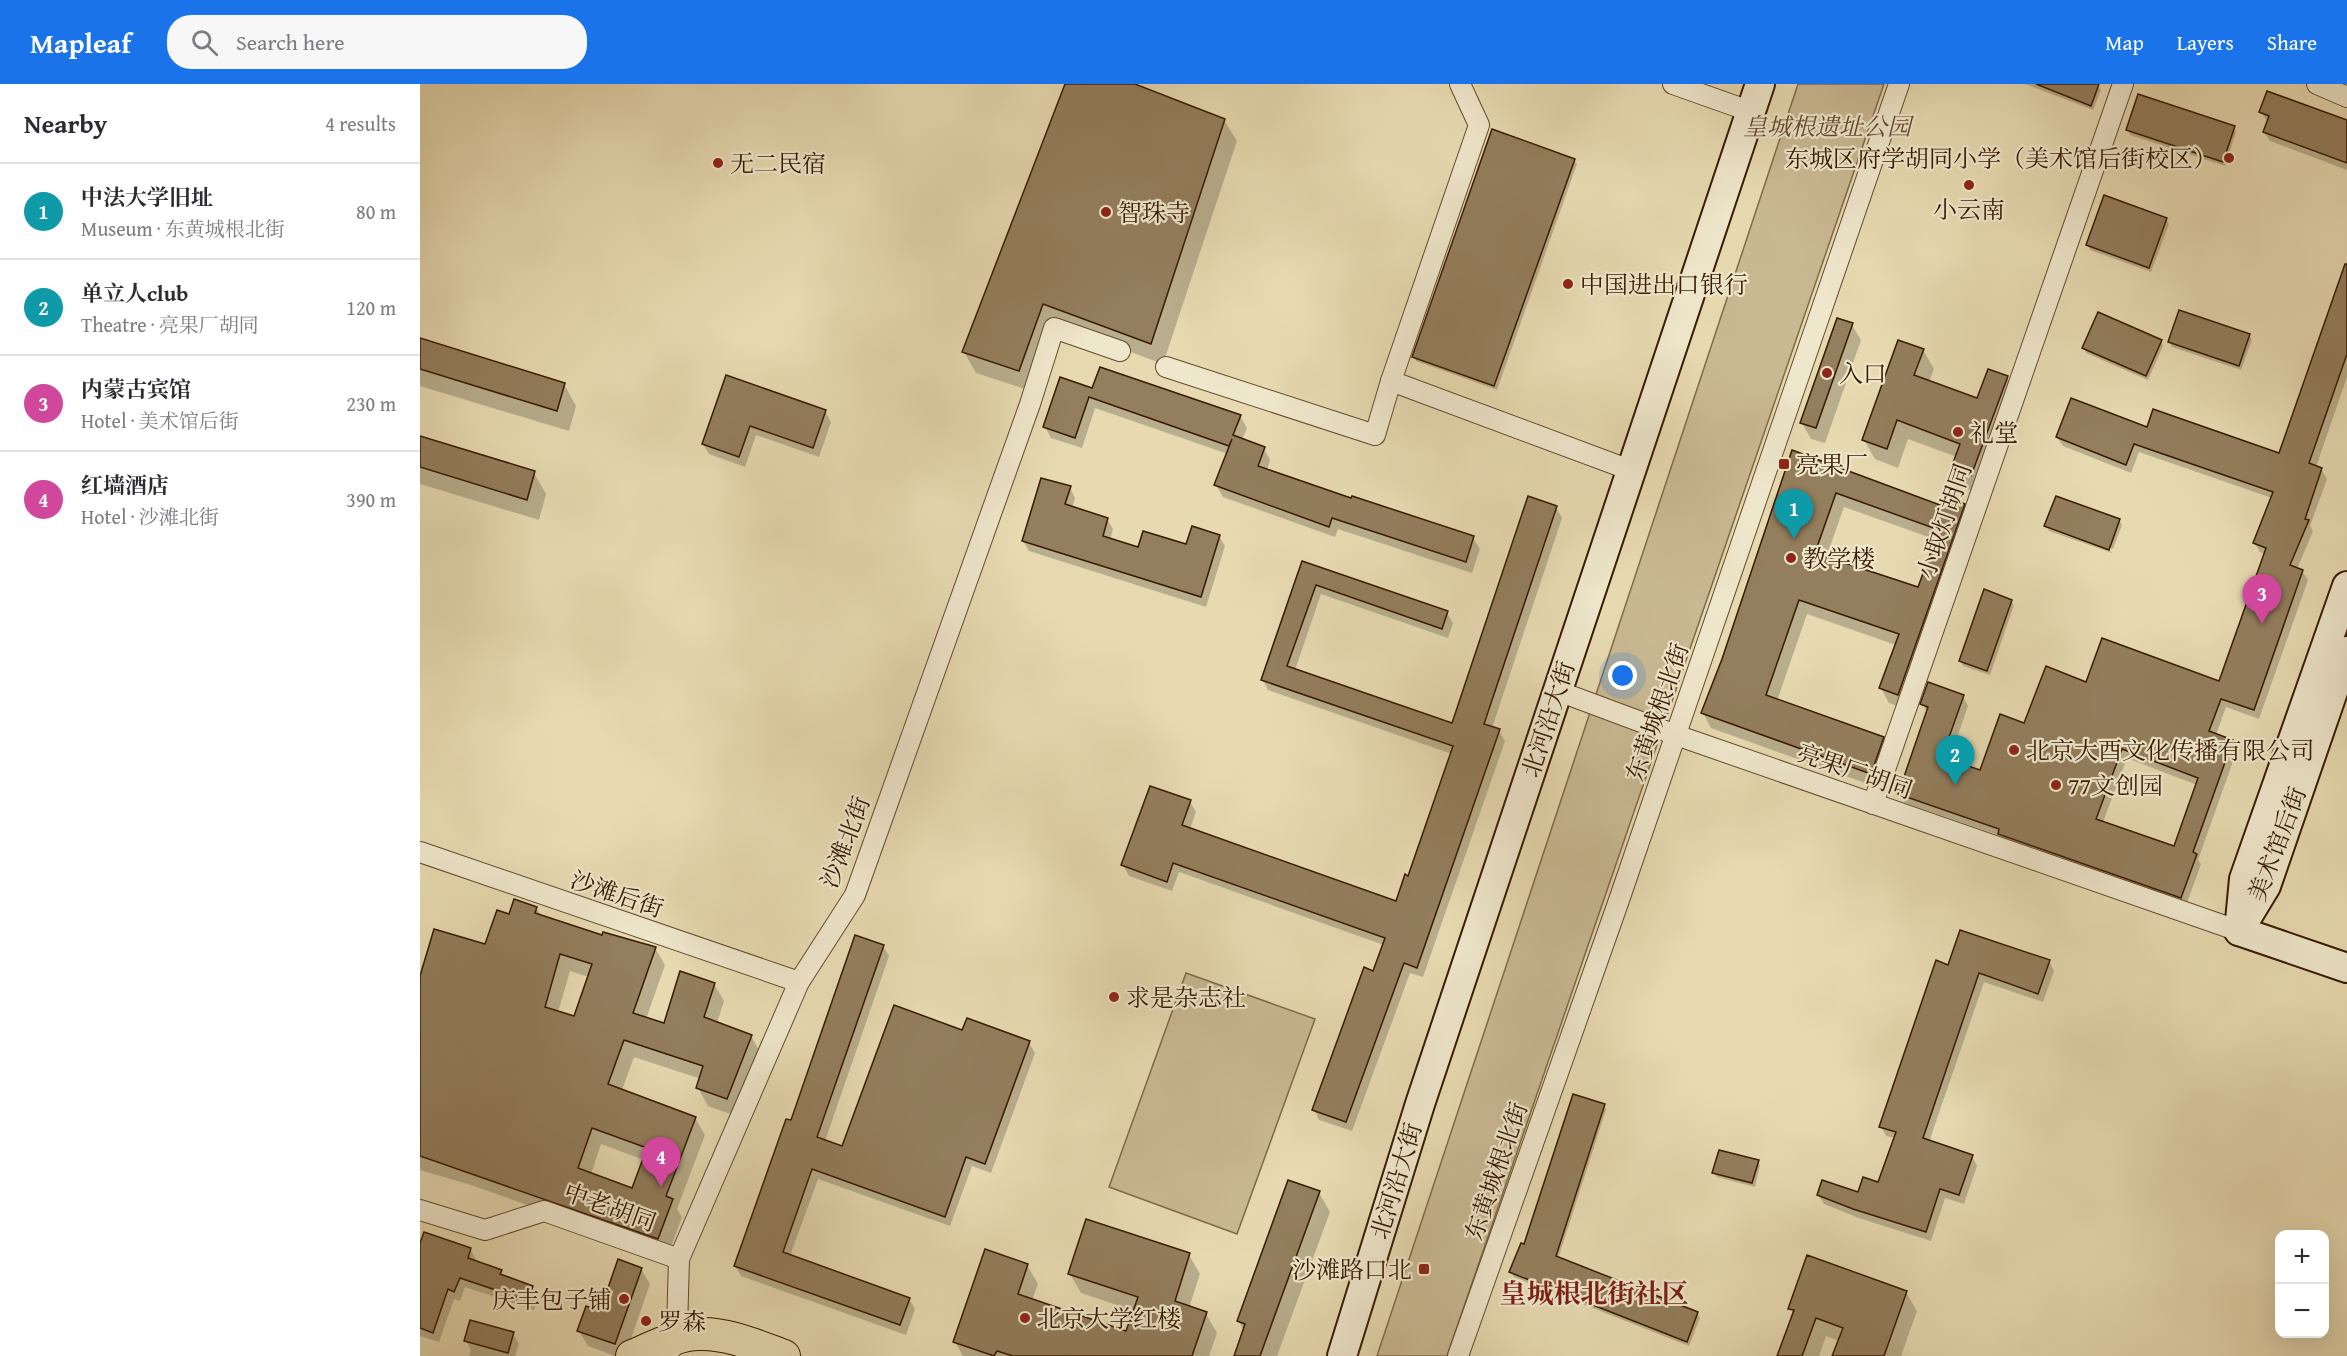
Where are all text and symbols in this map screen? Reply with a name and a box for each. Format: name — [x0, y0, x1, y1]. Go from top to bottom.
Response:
search box — [167, 15, 587, 69]
text: Mapleaf — [30, 22, 131, 63]
icon: search — [188, 26, 221, 59]
text: Search here — [236, 26, 345, 58]
text: Map — [2105, 27, 2144, 58]
text: Layers — [2177, 27, 2234, 58]
text: Share — [2267, 27, 2317, 58]
text: Nearby — [24, 104, 107, 143]
text: 4 results — [325, 109, 396, 138]
park label: 皇城根遗址公园 — [1743, 109, 1915, 144]
place label: 东城区府学胡同小学（美术馆后街校区） — [1785, 141, 2217, 176]
place label: 无二民宿 — [730, 146, 826, 181]
marker: 东城区府学胡同小学（美术馆后街校区） — [2222, 151, 2236, 165]
marker: 无二民宿 — [711, 156, 725, 170]
marker: 小云南 — [1962, 178, 1976, 192]
text: 中法大学旧址 — [81, 181, 213, 213]
place label: 小云南 — [1933, 192, 2005, 227]
place label: 智珠寺 — [1118, 195, 1190, 230]
text: 1 — [38, 197, 49, 226]
text: 80 m — [356, 197, 396, 226]
marker: 智珠寺 — [1099, 205, 1113, 219]
text: Museum · 东黄城根北街 — [81, 214, 285, 243]
place label: 中国进出口银行 — [1580, 267, 1748, 302]
text: 单立人club — [81, 277, 188, 309]
marker: 中国进出口银行 — [1561, 277, 1575, 291]
text: 2 — [38, 293, 49, 322]
text: 120 m — [346, 293, 396, 322]
text: Theatre · 亮果厂胡同 — [81, 310, 259, 339]
place label: 入口 — [1839, 356, 1887, 391]
marker: 入口 — [1820, 366, 1834, 380]
text: 内蒙古宾馆 — [81, 373, 191, 405]
text: 3 — [38, 389, 49, 418]
text: 230 m — [346, 389, 396, 418]
text: Hotel · 美术馆后街 — [81, 406, 239, 435]
place label: 礼堂 — [1970, 415, 2018, 450]
marker: 礼堂 — [1951, 425, 1965, 439]
place label: 亮果厂 — [1796, 447, 1868, 482]
marker: 亮果厂 — [1777, 457, 1791, 471]
street label: 小取灯胡同 — [1908, 459, 1980, 583]
text: 红墙酒店 — [81, 469, 169, 501]
text: 4 — [38, 485, 49, 514]
text: 390 m — [346, 485, 396, 514]
pin: 1 — [1774, 490, 1814, 539]
text: Hotel · 沙滩北街 — [81, 502, 219, 531]
place label: 教学楼 — [1803, 541, 1875, 576]
marker: 教学楼 — [1784, 551, 1798, 565]
pin: 3 — [2242, 574, 2282, 624]
street label: 东黄城根北街 — [1617, 638, 1697, 786]
street label: 北河沿大街 — [1513, 657, 1583, 781]
your location — [1608, 661, 1637, 690]
place label: 北京大酉文化传播有限公司 — [2026, 733, 2314, 768]
street label: 亮果厂胡同 — [1793, 735, 1917, 807]
pin: 2 — [1936, 736, 1975, 785]
marker: 北京大酉文化传播有限公司 — [2007, 743, 2021, 757]
place label: 77文创园 — [2068, 768, 2163, 803]
marker: 77文创园 — [2049, 778, 2063, 792]
street label: 美术馆后街 — [2239, 782, 2315, 906]
street label: 沙滩北街 — [811, 791, 879, 893]
street label: 沙滩后街 — [566, 862, 668, 926]
place label: 求是杂志社 — [1126, 980, 1246, 1015]
marker: 求是杂志社 — [1107, 990, 1121, 1004]
street label: 东黄城根北街 — [1456, 1097, 1536, 1245]
street label: 北河沿大街 — [1362, 1119, 1430, 1243]
pin: 4 — [642, 1138, 680, 1187]
street label: 中老胡同 — [559, 1174, 661, 1240]
map controls — [2275, 1230, 2329, 1338]
button: + — [2275, 1230, 2329, 1284]
place label: 沙滩路口北 — [1292, 1252, 1412, 1287]
marker: 沙滩路口北 — [1417, 1262, 1431, 1276]
district label: 皇城根北街社区 — [1500, 1273, 1689, 1313]
place label: 庆丰包子铺 — [492, 1282, 612, 1317]
button: − — [2275, 1284, 2329, 1338]
marker: 庆丰包子铺 — [617, 1292, 631, 1306]
place label: 北京大学红楼 — [1037, 1301, 1181, 1336]
place label: 罗森 — [658, 1304, 706, 1339]
marker: 北京大学红楼 — [1018, 1311, 1032, 1325]
marker: 罗森 — [639, 1314, 653, 1328]

